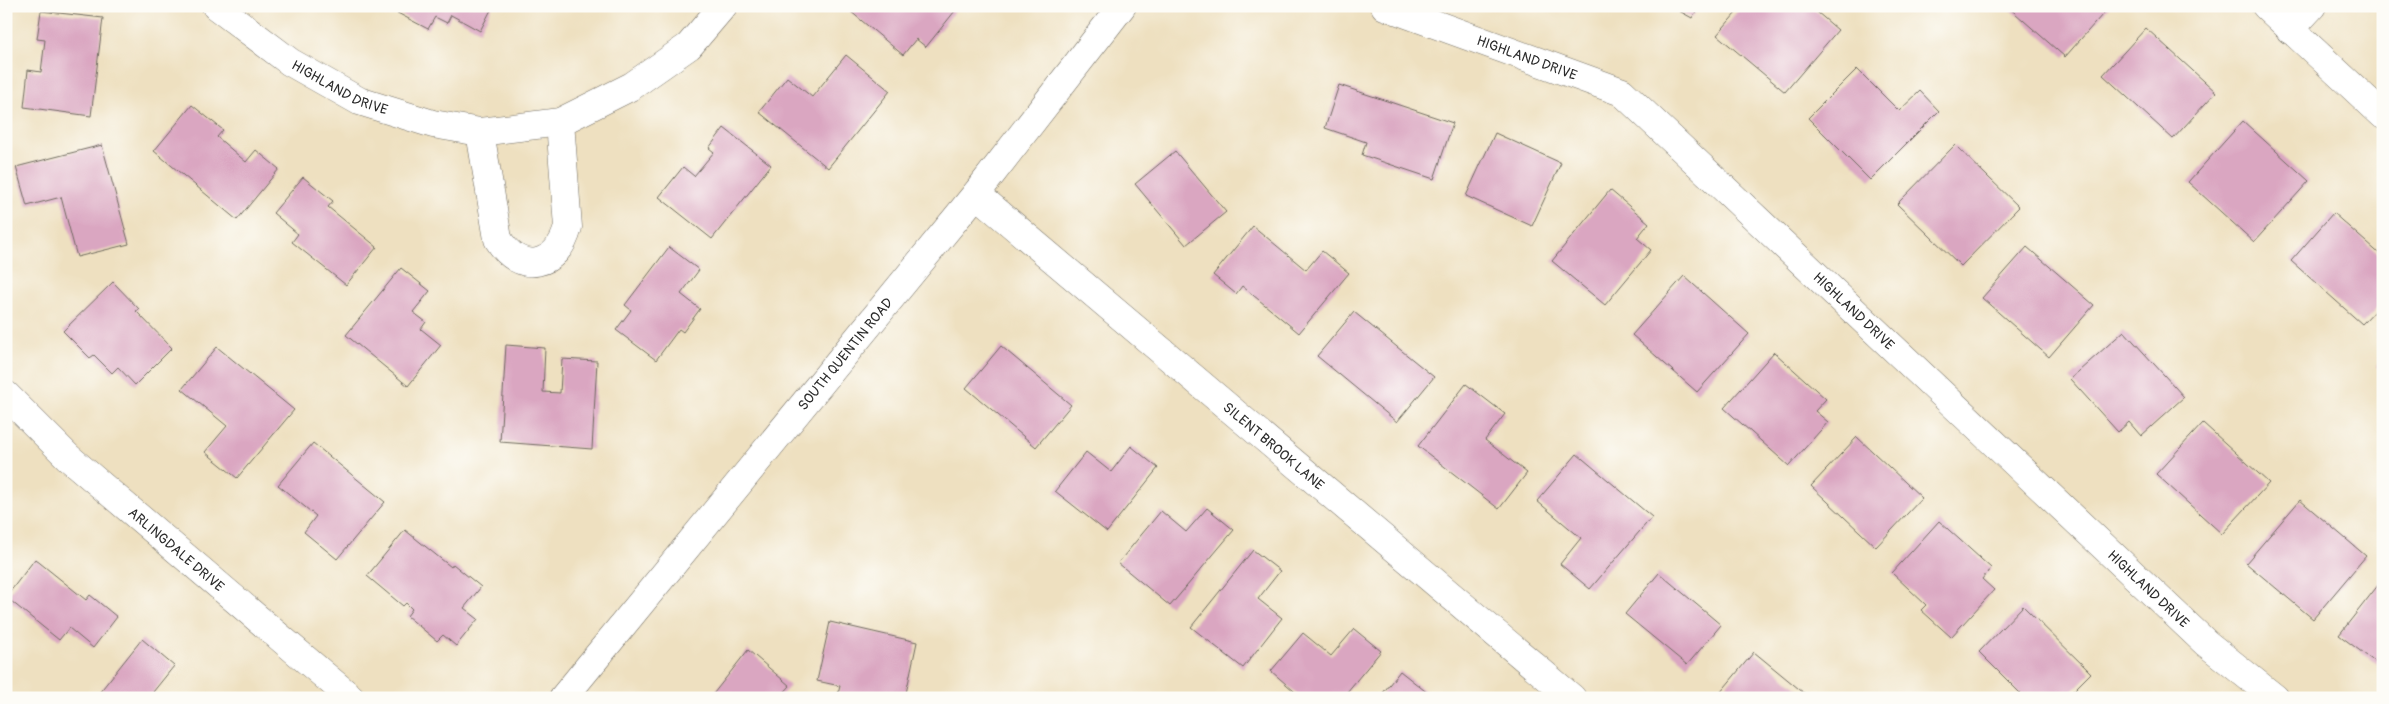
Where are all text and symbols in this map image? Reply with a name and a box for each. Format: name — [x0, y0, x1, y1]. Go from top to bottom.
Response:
street label: HIGHLAND DRIVE — [1474, 32, 1579, 83]
street label: HIGHLAND DRIVE — [289, 56, 390, 118]
street label: HIGHLAND DRIVE — [1810, 268, 1898, 353]
street label: SOUTH QUENTIN ROAD — [794, 294, 896, 413]
street label: SILENT BROOK LANE — [1220, 398, 1328, 493]
street label: ARLINGDALE DRIVE — [125, 504, 228, 595]
street label: HIGHLAND DRIVE — [2104, 546, 2193, 631]

